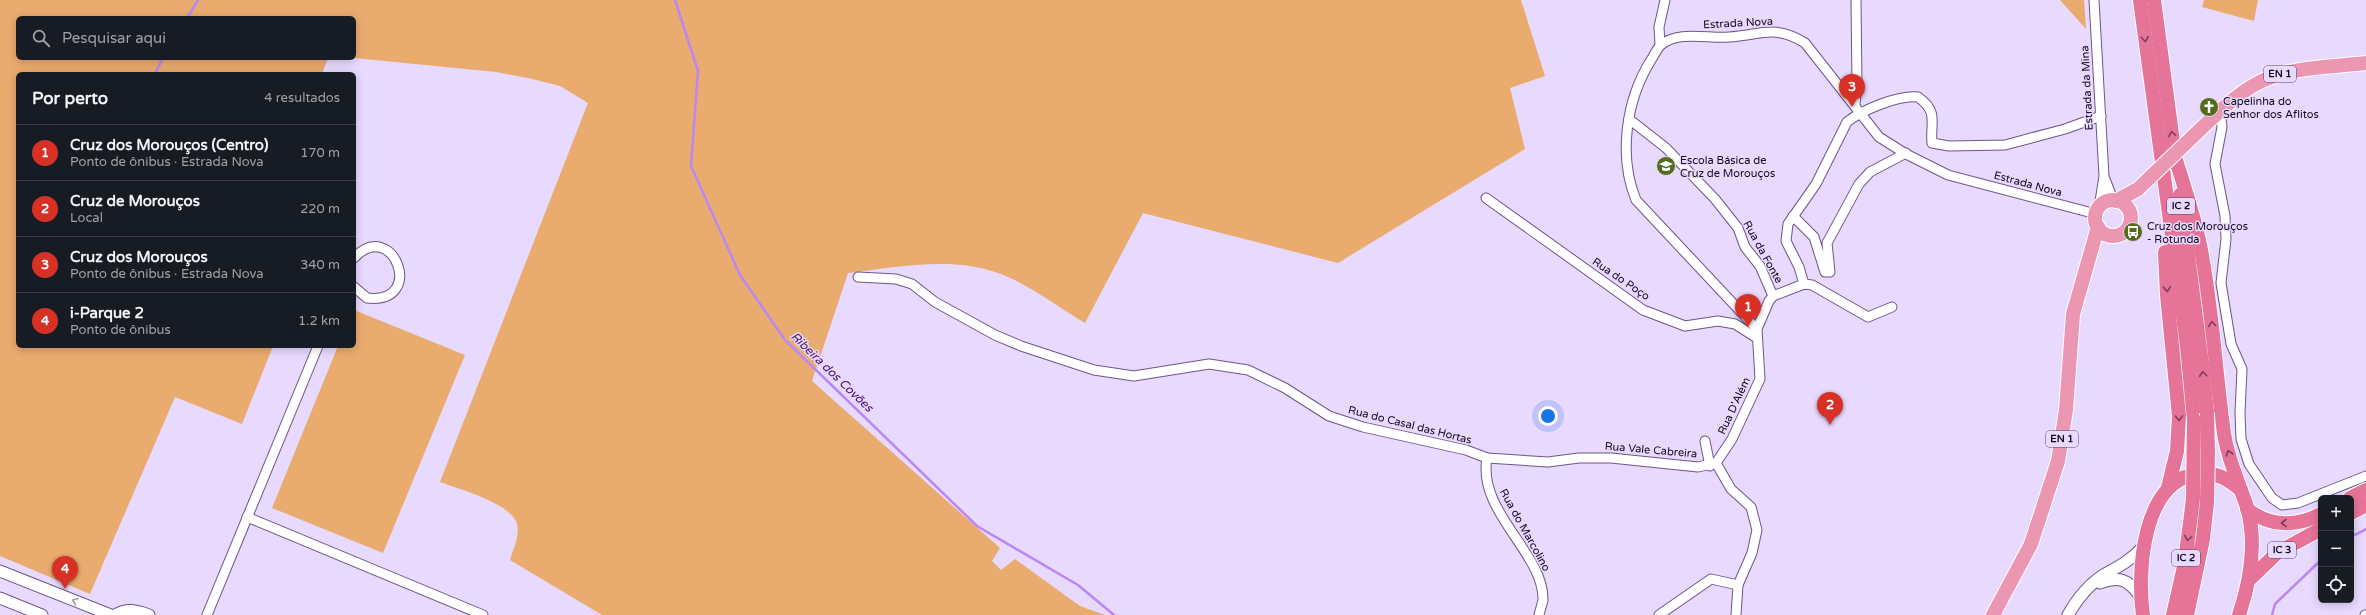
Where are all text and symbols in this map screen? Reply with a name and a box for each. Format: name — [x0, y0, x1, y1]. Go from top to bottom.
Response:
street label: Estrada Nova — [1703, 15, 1773, 31]
search box — [16, 16, 356, 60]
icon: search — [30, 27, 52, 49]
text: Pesquisar aqui — [62, 29, 166, 47]
one-way arrow — [2140, 36, 2149, 42]
street label: Estrada da Mina — [2078, 45, 2096, 131]
road number: EN 1 — [2264, 66, 2296, 82]
pin: 3 — [1839, 74, 1865, 107]
text: Por perto — [32, 88, 108, 109]
text: 4 resultados — [264, 90, 340, 106]
place label: Capelinha do Senhor dos Aflitos — [2223, 95, 2319, 121]
church icon: Capelinha do Senhor dos Aflitos — [2198, 96, 2220, 118]
one-way arrow — [2168, 131, 2177, 137]
text: Cruz dos Morouços (Centro) — [70, 136, 268, 154]
text: 1 — [41, 145, 49, 161]
text: 170 m — [300, 145, 340, 161]
text: Ponto de ônibus · Estrada Nova — [70, 154, 264, 170]
place label: Escola Básica de Cruz de Morouços — [1680, 154, 1775, 180]
school or university icon: Escola Básica de Cruz de Morouços — [1655, 155, 1677, 177]
street label: Estrada Nova — [1993, 169, 2063, 199]
text: Cruz de Morouços — [70, 192, 200, 210]
road number: IC 2 — [2167, 198, 2195, 214]
text: 2 — [41, 201, 49, 217]
text: 220 m — [300, 201, 340, 217]
text: Local — [70, 210, 103, 226]
street label: Rua da Fonte — [1740, 218, 1786, 286]
place label: Cruz dos Morouços - Rotunda — [2147, 220, 2248, 246]
bus stop icon: Cruz dos Morouços - Rotunda — [2122, 221, 2144, 243]
text: Cruz dos Morouços — [70, 248, 208, 266]
street label: Rua do Poço — [1590, 255, 1652, 303]
text: 3 — [41, 257, 49, 273]
text: 340 m — [300, 257, 340, 273]
text: Ponto de ônibus · Estrada Nova — [70, 266, 264, 282]
one-way arrow — [2162, 286, 2171, 292]
pin: 1 — [1735, 294, 1761, 327]
text: i-Parque 2 — [70, 304, 144, 322]
text: 4 — [41, 313, 49, 329]
text: 1.2 km — [298, 313, 340, 329]
one-way arrow — [2208, 321, 2217, 328]
text: Ponto de ônibus — [70, 322, 171, 338]
water label: Ribeira dos Covões — [788, 329, 877, 416]
one-way arrow — [2199, 371, 2208, 377]
street label: Rua D'Além — [1715, 375, 1753, 437]
pin: 2 — [1817, 392, 1843, 425]
street label: Rua do Casal das Hortas — [1347, 403, 1473, 447]
your location — [1538, 406, 1558, 426]
one-way arrow — [2175, 415, 2183, 421]
road number: EN 1 — [2046, 431, 2078, 447]
street label: Rua Vale Cabreira — [1604, 439, 1698, 461]
one-way arrow — [2225, 450, 2234, 457]
street label: Rua do Marcolino — [1497, 486, 1553, 574]
map controls — [2318, 495, 2354, 603]
button: + — [2318, 495, 2354, 531]
one-way arrow — [2281, 519, 2287, 527]
button: − — [2318, 531, 2354, 567]
one-way arrow — [2184, 535, 2193, 541]
road number: IC 3 — [2268, 542, 2296, 558]
road number: IC 2 — [2172, 550, 2200, 566]
pin: 4 — [52, 556, 78, 589]
button: locate — [2318, 567, 2354, 603]
one-way arrow — [71, 598, 78, 606]

